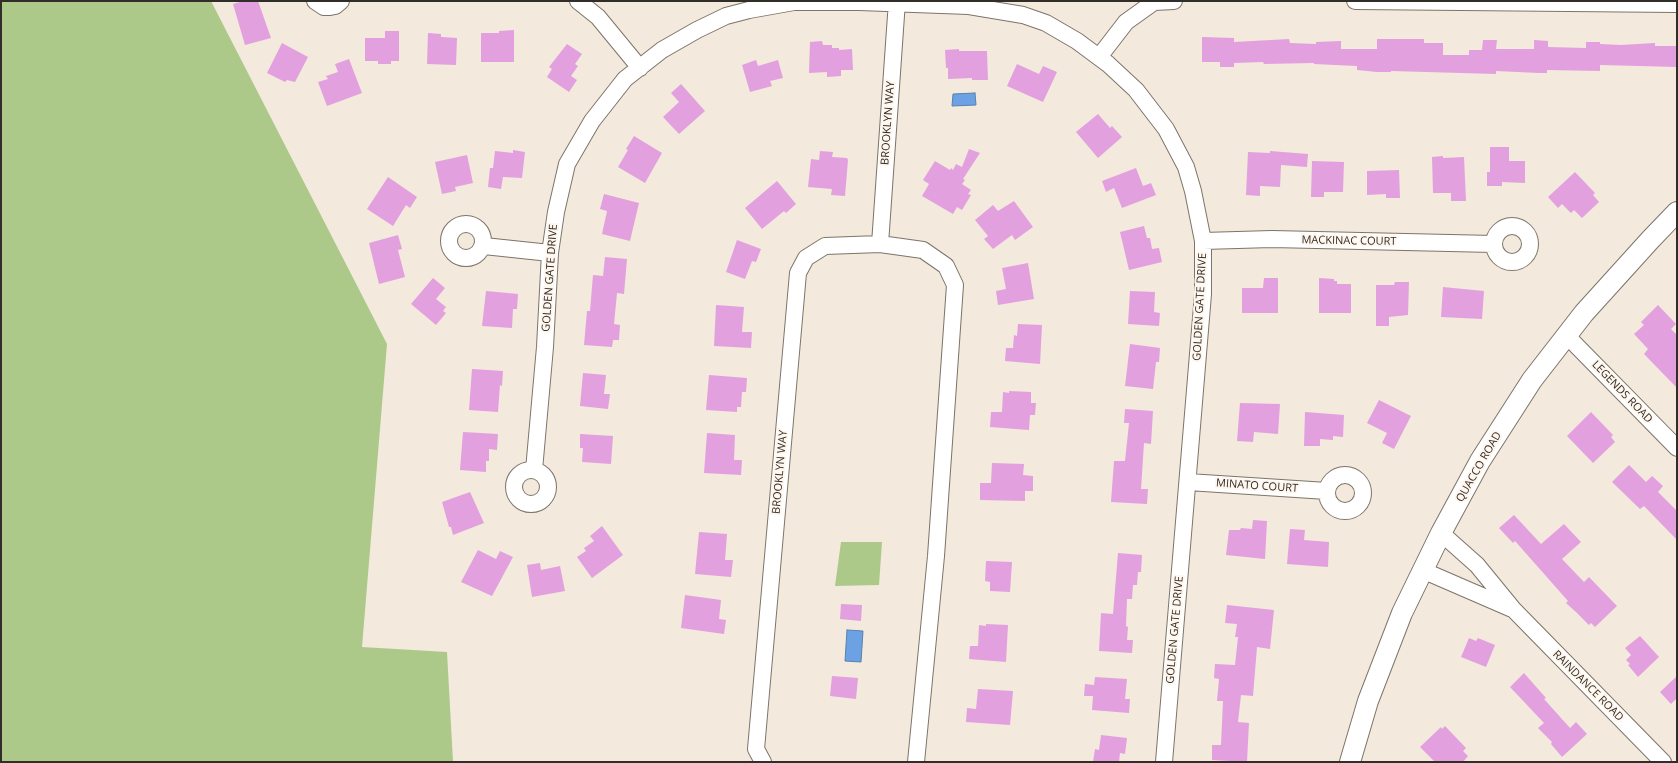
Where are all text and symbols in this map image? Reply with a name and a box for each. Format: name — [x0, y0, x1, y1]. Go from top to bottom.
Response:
street label: BROOKLYN WAY — [878, 81, 898, 165]
street label: GOLDEN GATE DRIVE — [540, 224, 560, 332]
street label: MACKINAC COURT — [1301, 234, 1397, 248]
street label: GOLDEN GATE DRIVE — [1191, 253, 1209, 361]
street label: LEGENDS ROAD — [1589, 358, 1655, 426]
street label: QUACCO ROAD — [1454, 429, 1504, 505]
street label: BROOKLYN WAY — [770, 430, 790, 514]
street label: MINATO COURT — [1216, 477, 1298, 495]
street label: GOLDEN GATE DRIVE — [1164, 576, 1186, 684]
street label: RAINDANCE ROAD — [1550, 648, 1626, 724]

